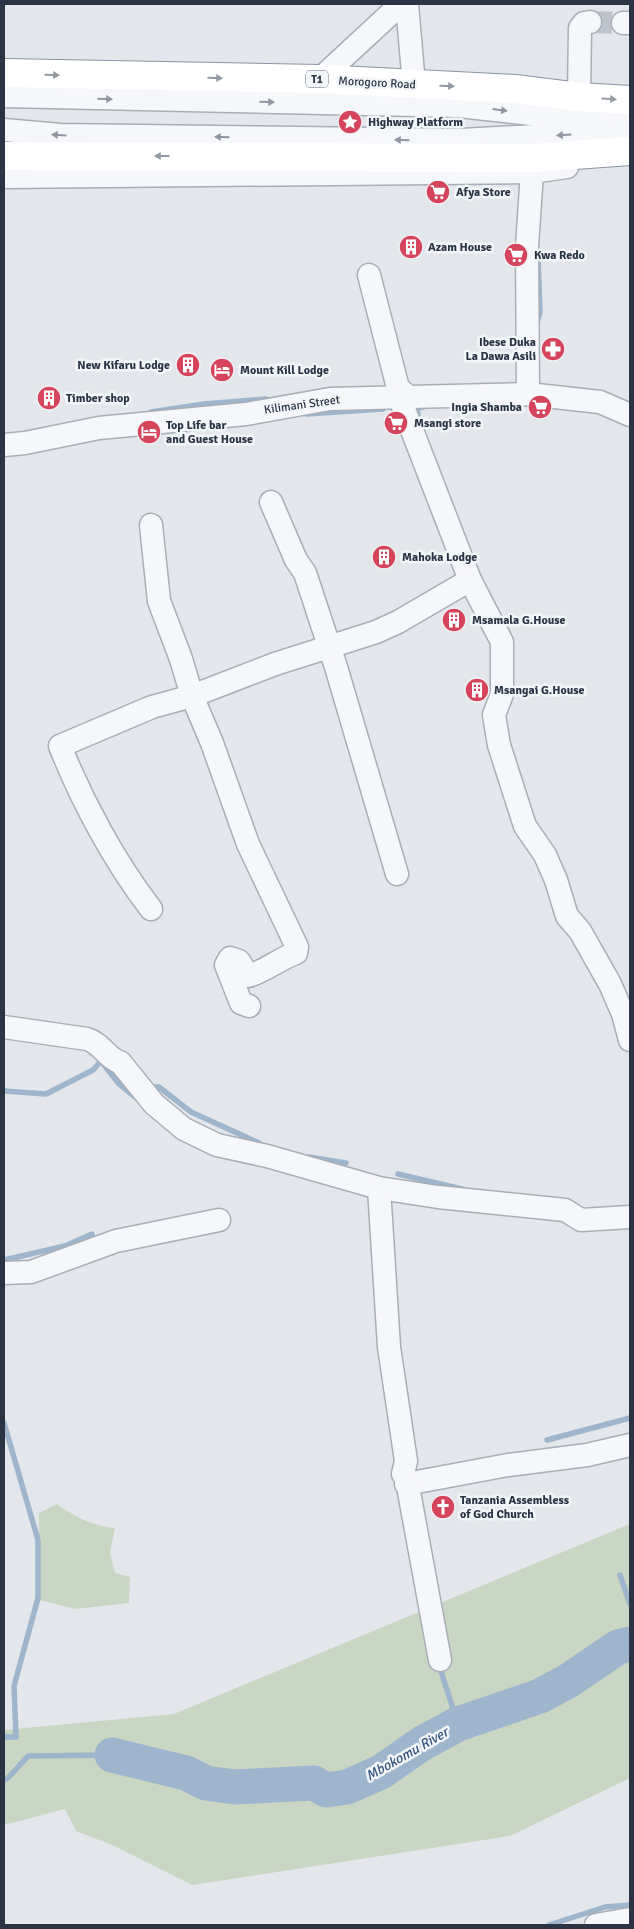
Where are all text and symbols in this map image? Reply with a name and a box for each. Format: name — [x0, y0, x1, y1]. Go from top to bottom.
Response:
road number: T1 — [306, 70, 328, 88]
one-way arrow — [45, 71, 61, 79]
street label: Morogoro Road — [338, 73, 416, 93]
one-way arrow — [207, 74, 223, 82]
one-way arrow — [439, 83, 455, 91]
one-way arrow — [97, 95, 113, 103]
one-way arrow — [601, 96, 617, 104]
one-way arrow — [260, 98, 276, 106]
one-way arrow — [492, 106, 508, 114]
place icon: Highway Platform — [337, 109, 363, 135]
place label: Highway Platform — [368, 115, 463, 130]
one-way arrow — [51, 130, 67, 138]
one-way arrow — [556, 132, 572, 140]
one-way arrow — [214, 133, 230, 141]
one-way arrow — [394, 135, 410, 143]
one-way arrow — [154, 152, 170, 160]
supermarket icon: Afya Store — [425, 179, 451, 205]
place label: Afya Store — [456, 185, 511, 200]
building icon: Azam House — [398, 234, 424, 260]
place label: Azam House — [428, 240, 492, 255]
supermarket icon: Kwa Redo — [503, 242, 529, 268]
place label: Kwa Redo — [534, 248, 585, 263]
place label: Ibese Duka La Dawa Asili — [465, 335, 536, 364]
pharmacy icon: Ibese Duka La Dawa Asili — [540, 336, 566, 362]
building icon: New Kifaru Lodge — [175, 352, 201, 378]
hotel icon: Mount Kill Lodge — [209, 357, 235, 383]
place label: New Kifaru Lodge — [77, 358, 170, 373]
place label: Mount Kill Lodge — [240, 363, 329, 378]
building icon: Timber shop — [36, 385, 62, 411]
place label: Timber shop — [66, 391, 130, 406]
street label: Kilimani Street — [263, 392, 341, 418]
supermarket icon: Ingia Shamba — [527, 394, 553, 420]
place label: Ingia Shamba — [451, 400, 522, 415]
supermarket icon: Msangi store — [383, 410, 409, 436]
place label: Msangi store — [414, 416, 481, 431]
place label: Top Life bar and Guest House — [166, 418, 253, 447]
hotel icon: Top Life bar and Guest House — [136, 419, 162, 445]
building icon: Mahoka Lodge — [371, 544, 397, 570]
place label: Mahoka Lodge — [402, 550, 477, 565]
building icon: Msamala G.House — [441, 607, 467, 633]
place label: Msamala G.House — [472, 613, 566, 628]
building icon: Msangai G.House — [464, 677, 490, 703]
place label: Msangai G.House — [494, 683, 585, 698]
place label: Tanzania Assembless of God Church — [460, 1493, 570, 1522]
church icon: Tanzania Assembless of God Church — [430, 1494, 456, 1520]
water label: Mbokomu River — [363, 1723, 453, 1784]

